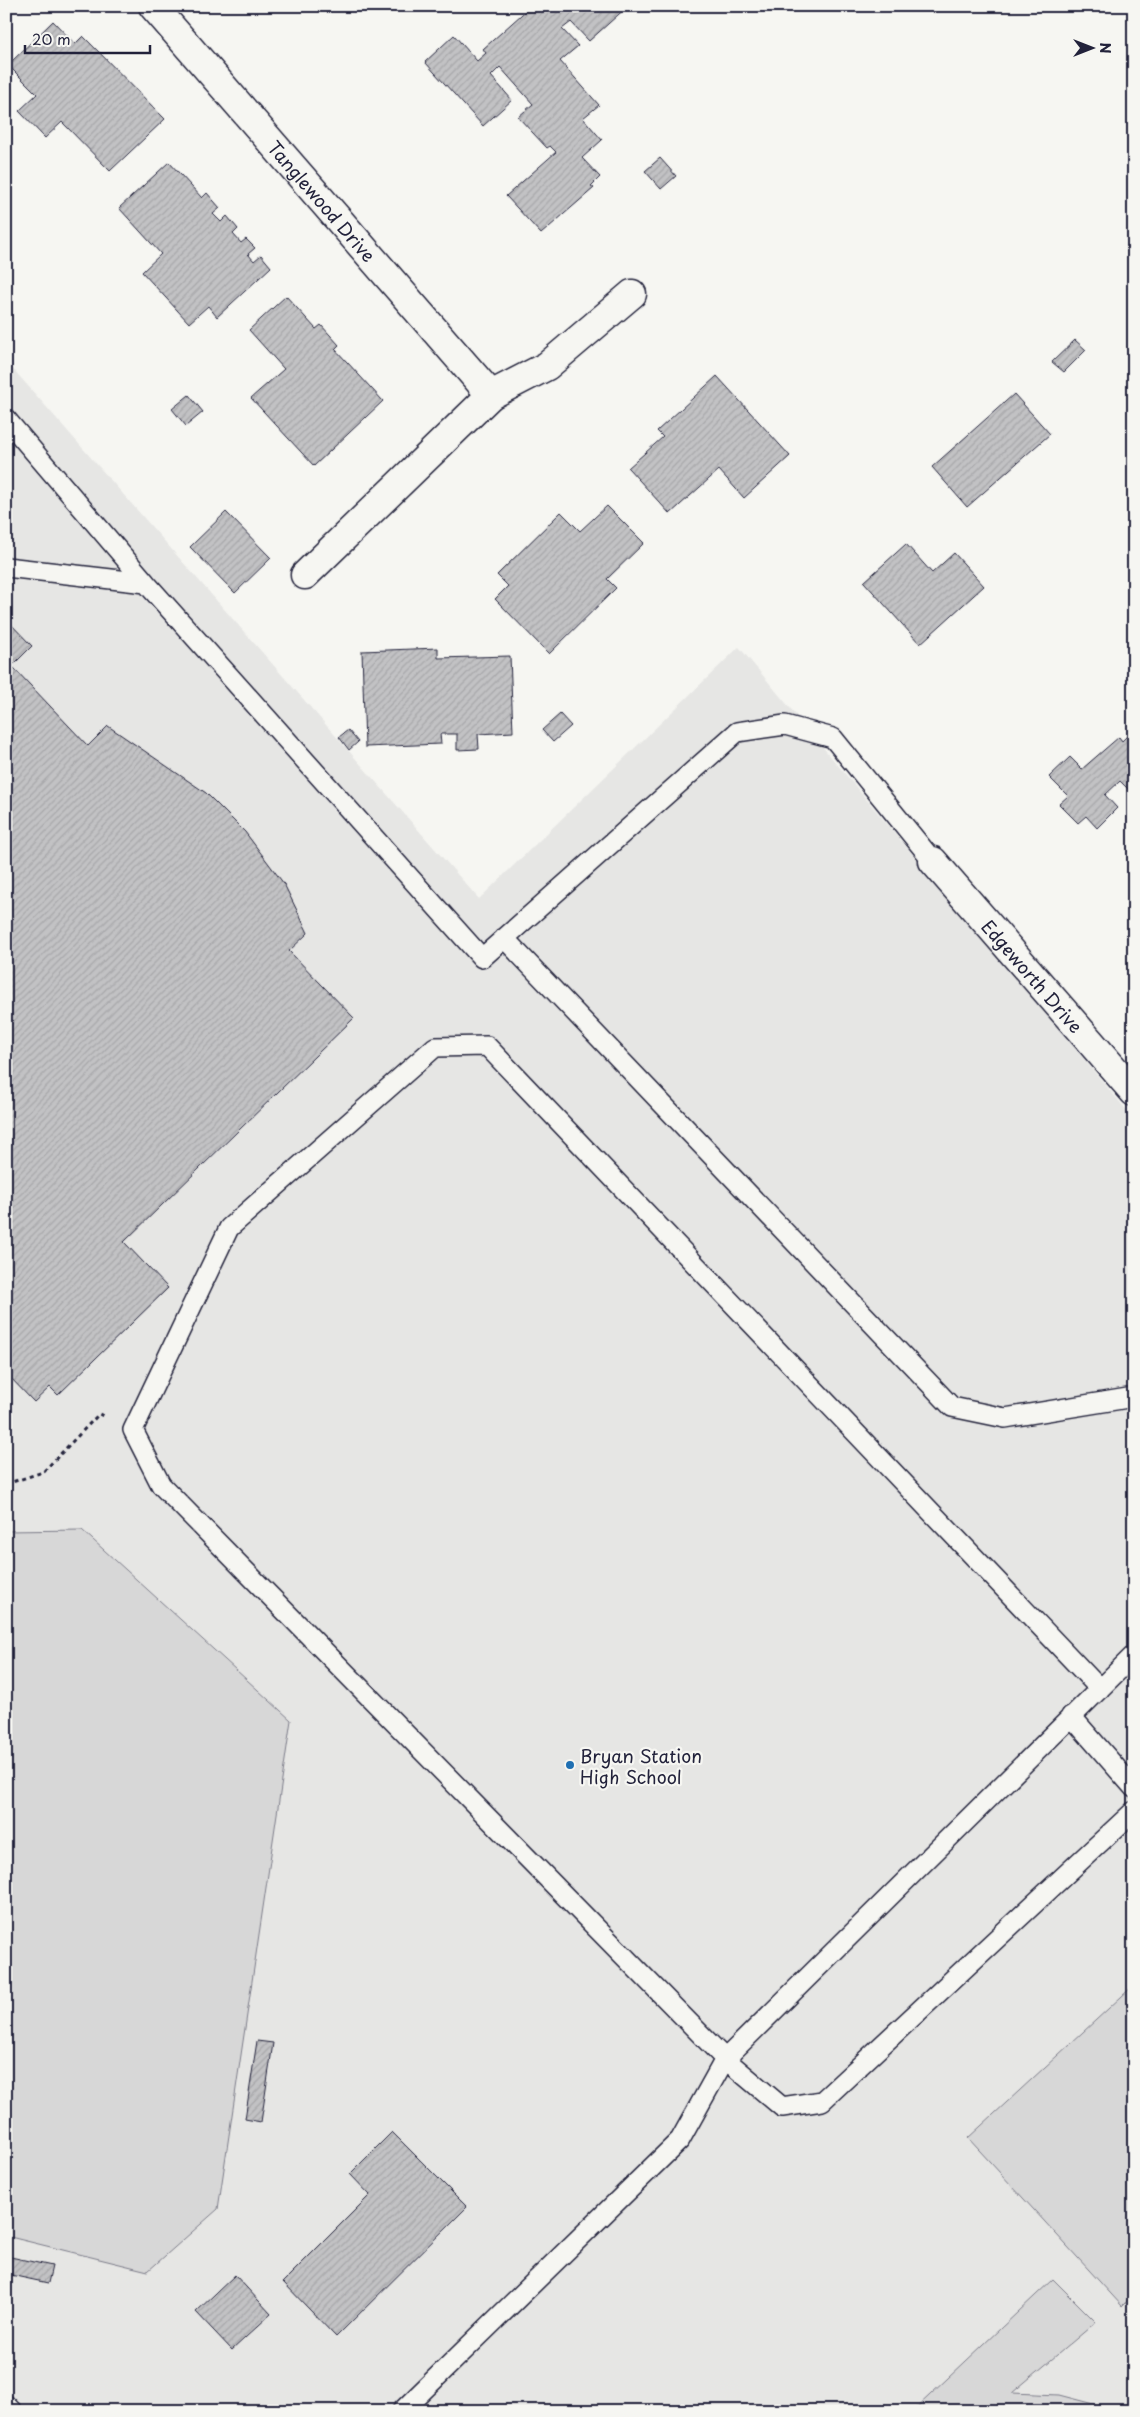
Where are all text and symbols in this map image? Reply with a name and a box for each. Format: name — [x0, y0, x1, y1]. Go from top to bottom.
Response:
scale bar — [25, 22, 150, 54]
north arrow — [1068, 22, 1118, 72]
text: 20 m — [32, 27, 71, 50]
text: N — [1095, 42, 1116, 54]
street label: Tanglewood Drive — [262, 134, 383, 267]
street label: Edgeworth Drive — [976, 913, 1090, 1038]
place label: Bryan Station High School — [580, 1742, 702, 1790]
marker: Bryan Station High School — [564, 1759, 576, 1771]

